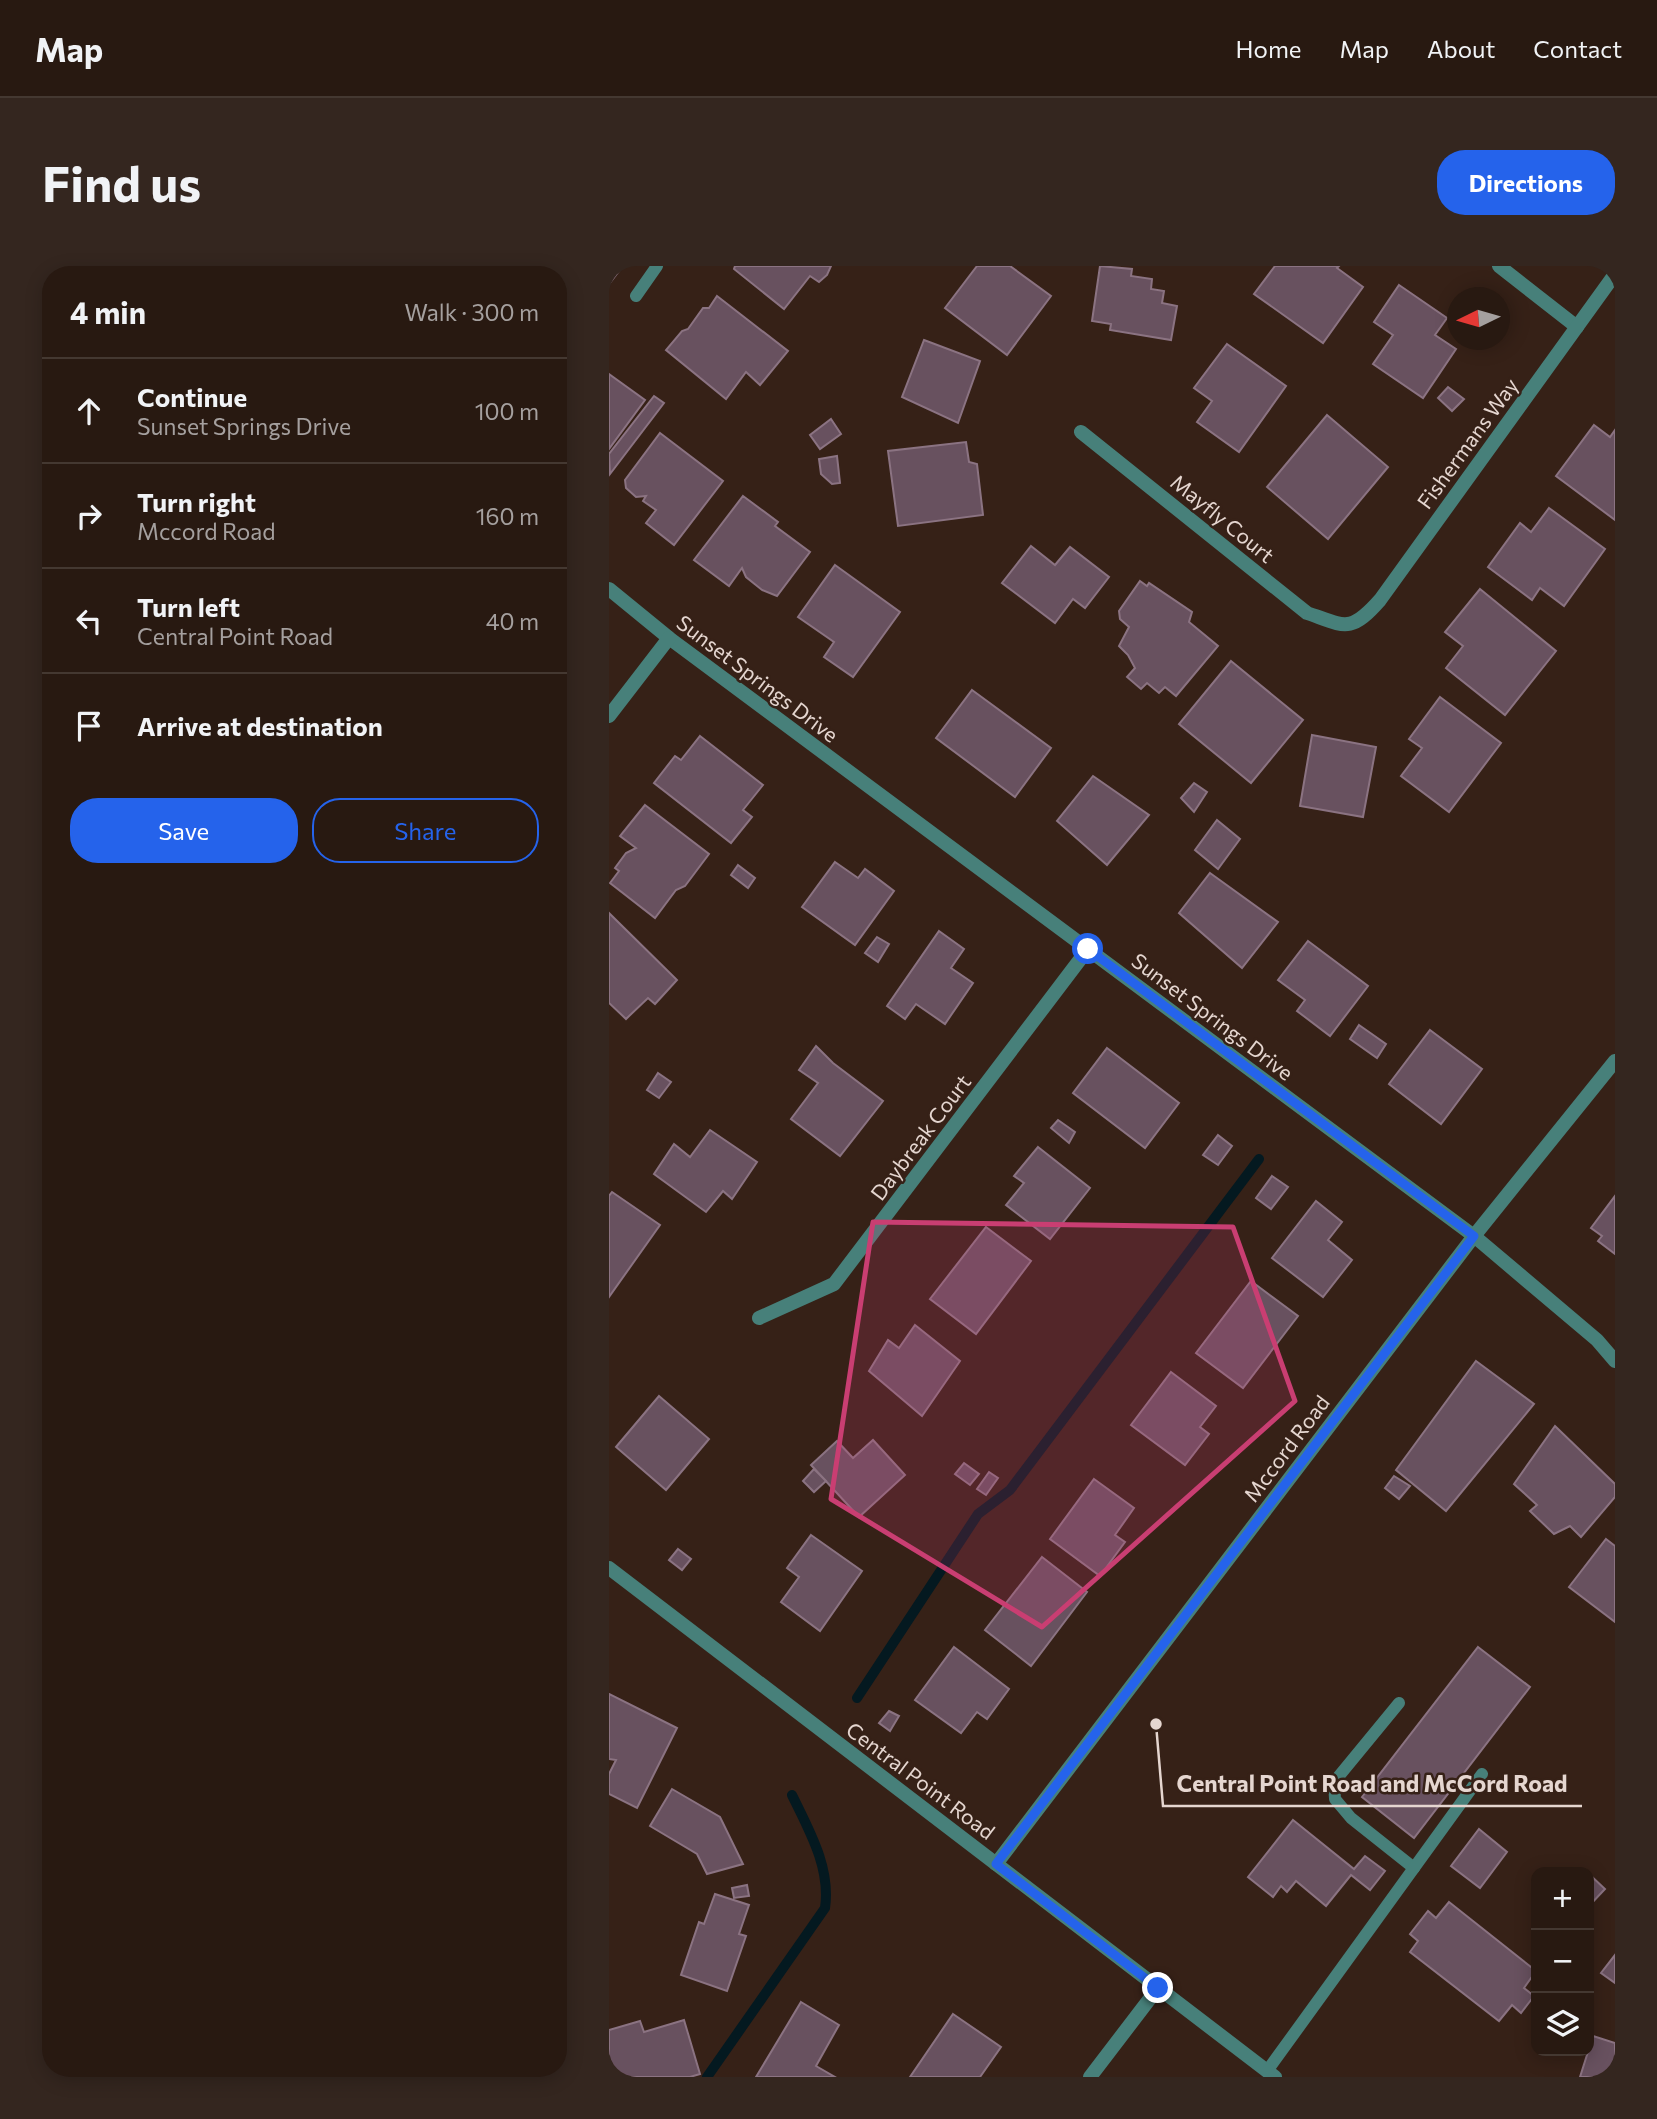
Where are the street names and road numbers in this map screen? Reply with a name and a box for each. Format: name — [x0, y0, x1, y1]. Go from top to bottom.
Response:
street label: Fishermans Way — [1411, 373, 1523, 513]
street label: Mayfly Court — [1166, 469, 1280, 567]
street label: Sunset Springs Drive — [672, 609, 844, 747]
street label: Sunset Springs Drive — [1127, 947, 1299, 1085]
street label: Daybreak Court — [865, 1069, 975, 1205]
street label: Mccord Road — [1238, 1390, 1334, 1506]
street label: Central Point Road — [842, 1716, 1000, 1844]

